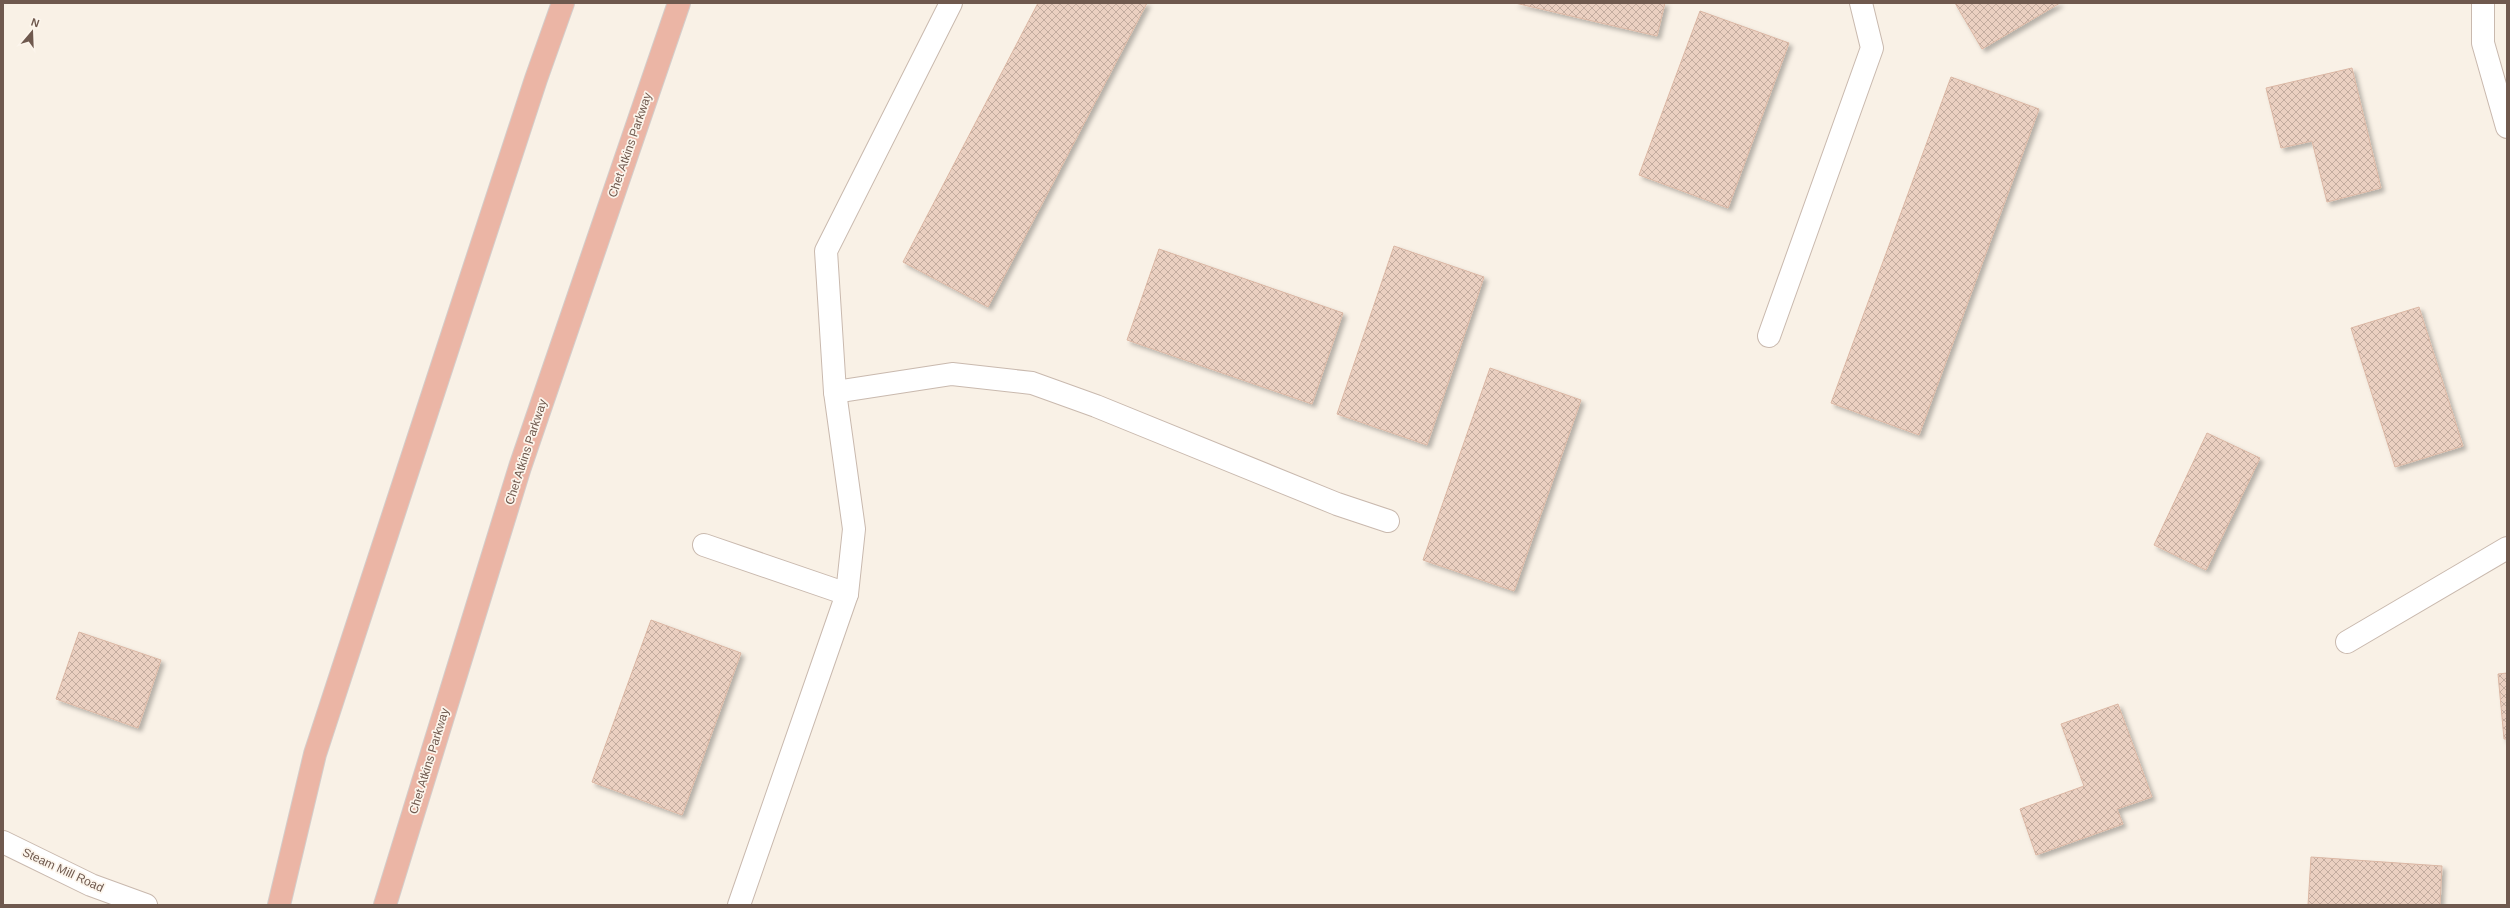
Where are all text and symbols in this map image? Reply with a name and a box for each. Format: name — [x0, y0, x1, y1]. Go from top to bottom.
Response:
north arrow — [12, 12, 52, 52]
text: N — [30, 16, 41, 30]
street label: Chet Atkins Parkway — [605, 91, 655, 199]
street label: Chet Atkins Parkway — [502, 398, 550, 506]
street label: Chet Atkins Parkway — [406, 706, 452, 816]
street label: Steam Mill Road — [20, 845, 106, 895]

